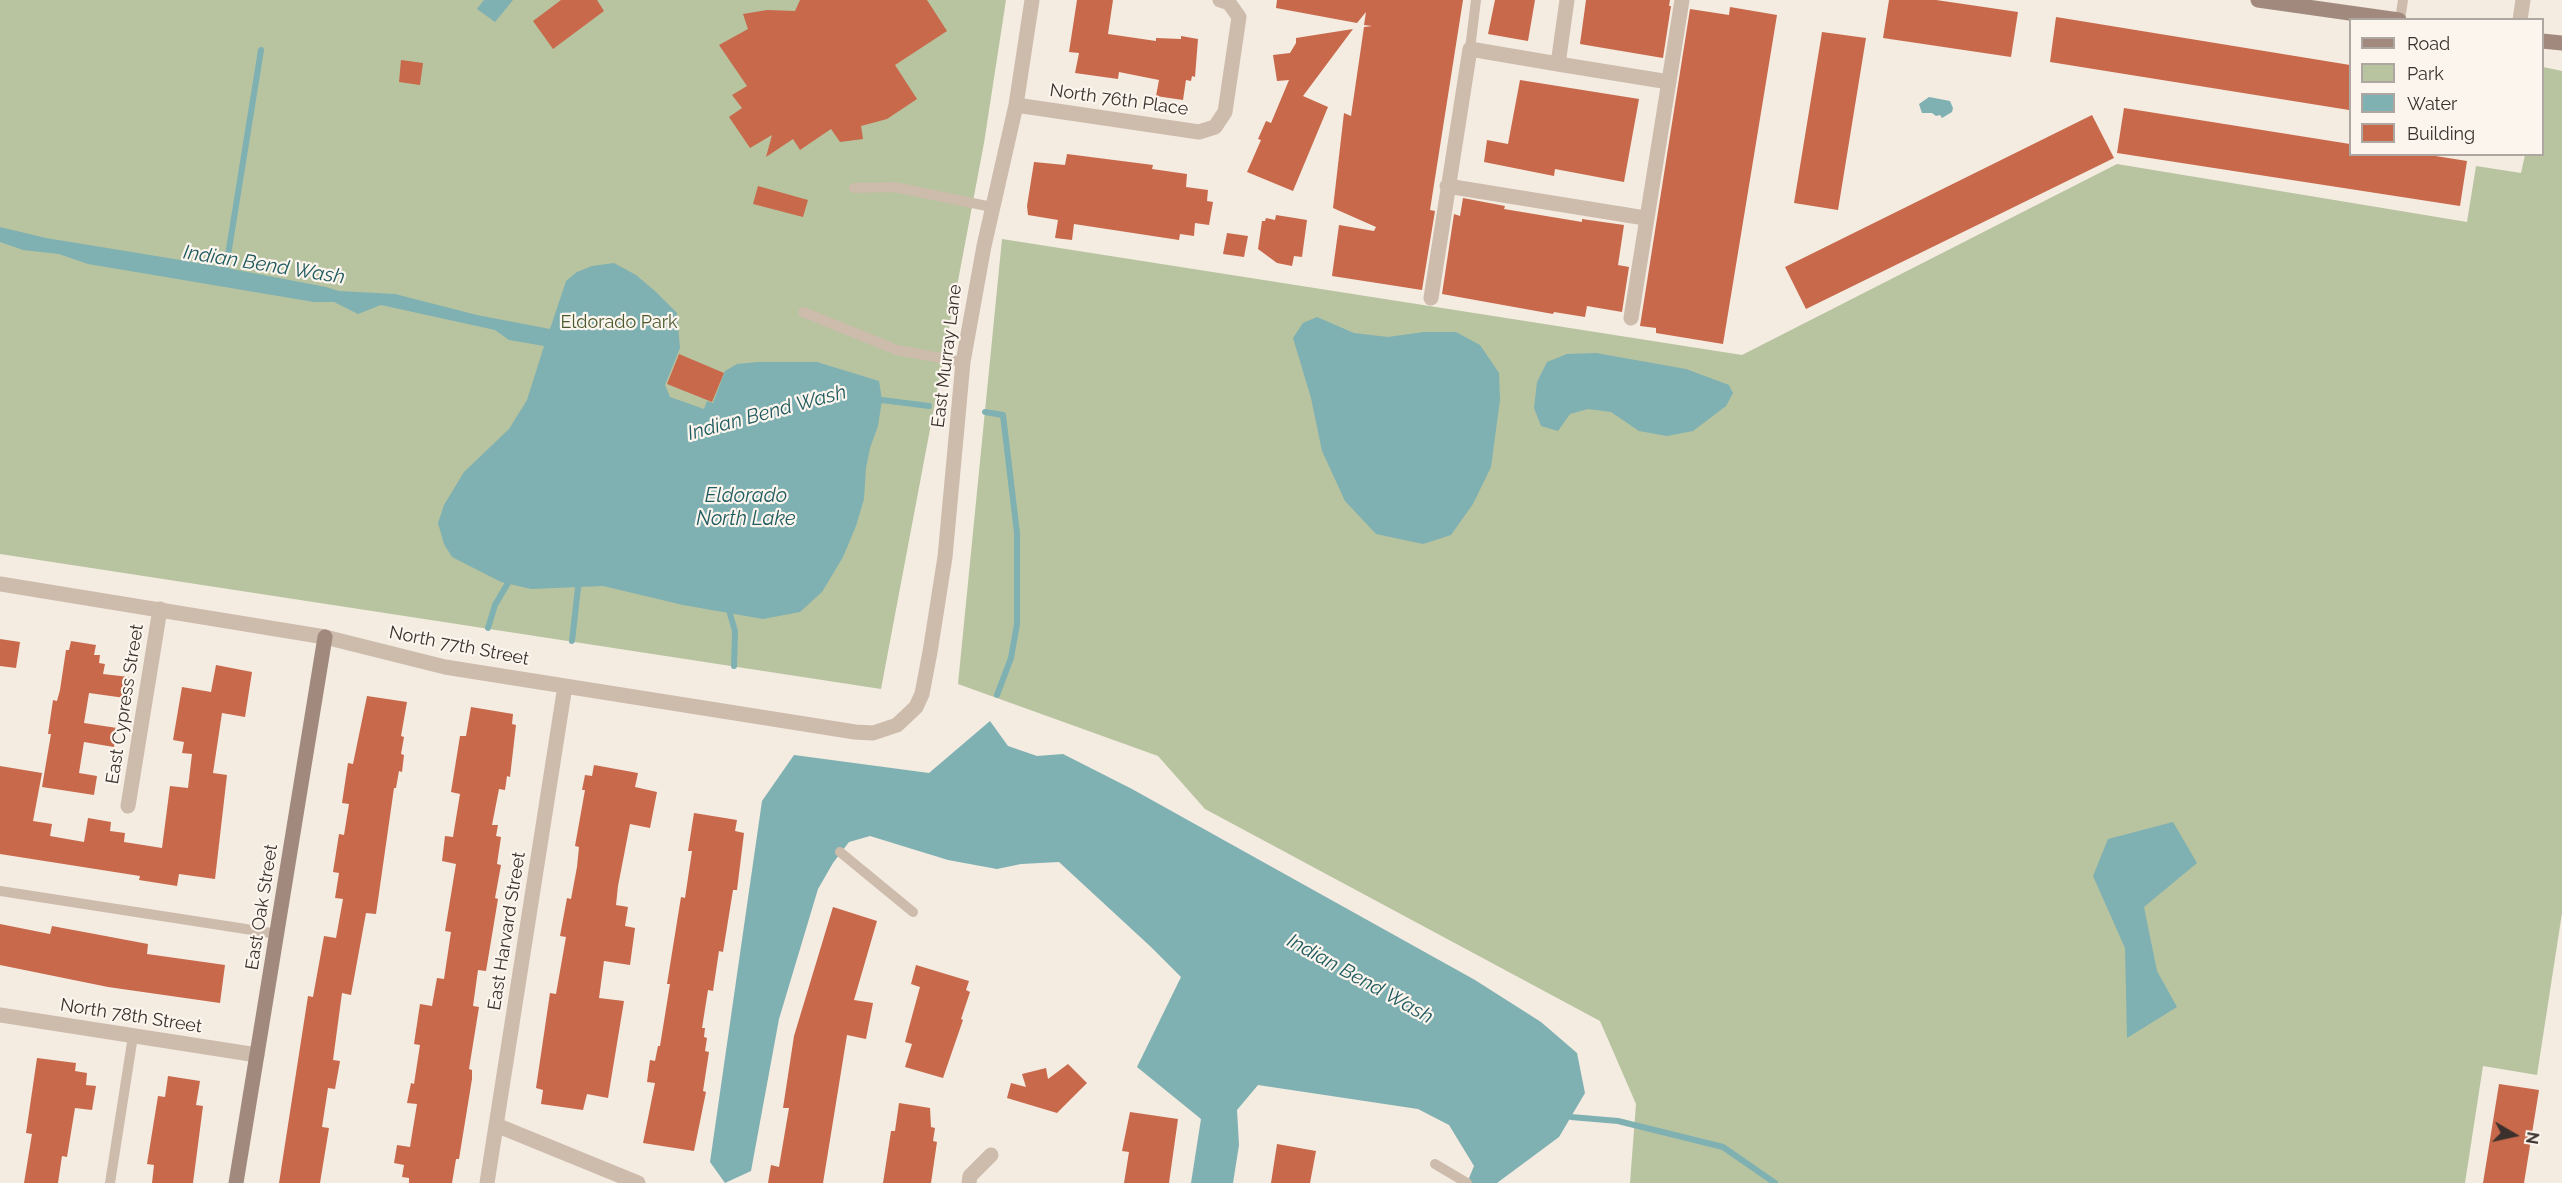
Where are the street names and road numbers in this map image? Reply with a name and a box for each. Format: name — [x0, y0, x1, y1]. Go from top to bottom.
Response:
street label: North 76th Place — [1048, 80, 1190, 120]
street label: East Murray Lane — [927, 283, 967, 429]
street label: East Cypress Street — [102, 622, 148, 786]
street label: North 77th Street — [387, 622, 531, 670]
street label: East Oak Street — [241, 842, 283, 972]
street label: East Harvard Street — [484, 850, 530, 1012]
street label: North 78th Street — [59, 994, 203, 1038]

